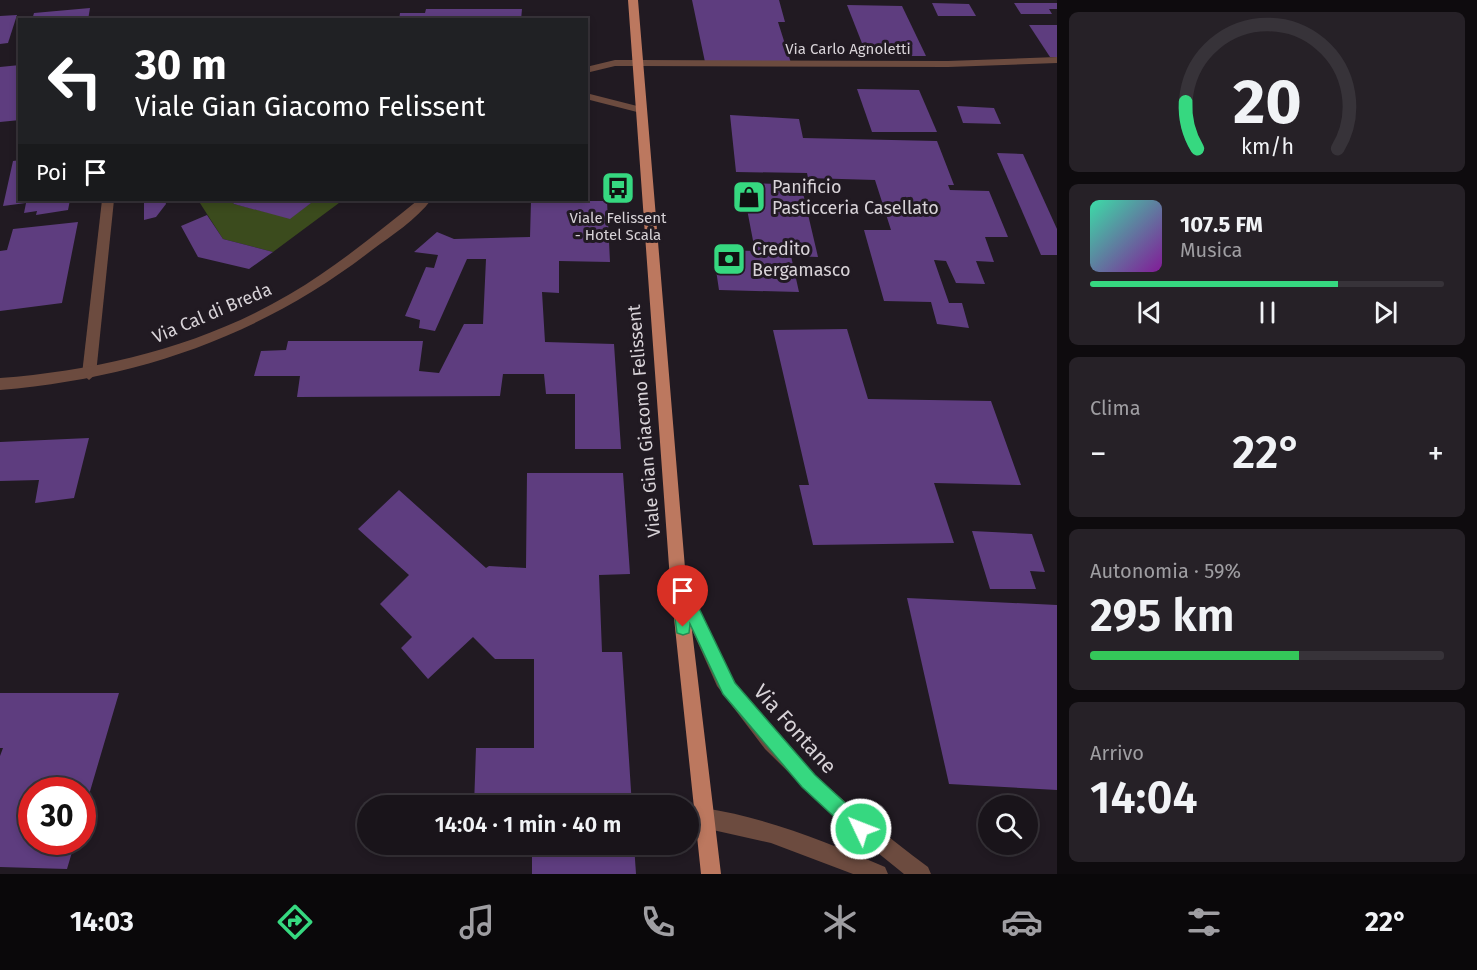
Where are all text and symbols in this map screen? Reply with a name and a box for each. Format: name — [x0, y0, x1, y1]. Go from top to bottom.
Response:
text: 30 m — [135, 40, 227, 90]
street label: Via Carlo Agnoletti — [785, 40, 911, 58]
icon: left — [36, 42, 114, 120]
text: 20 — [1233, 65, 1301, 140]
text: Viale Gian Giacomo Felissent — [135, 91, 485, 123]
text: km/h — [1240, 135, 1294, 161]
icon: arrive — [79, 156, 112, 189]
text: Poi — [36, 159, 67, 186]
bus stop icon: Viale Felissent - Hotel Scala — [600, 170, 636, 206]
place label: Panificio Pasticceria Casellato — [772, 176, 939, 219]
shop icon: Panificio Pasticceria Casellato — [731, 179, 767, 215]
place label: Viale Felissent - Hotel Scala — [570, 209, 667, 244]
text: 107.5 FM — [1180, 211, 1263, 238]
place label: Credito Bergamasco — [752, 238, 850, 281]
text: Musica — [1180, 238, 1242, 262]
bank icon: Credito Bergamasco — [711, 241, 747, 277]
street label: Via Cal di Breda — [149, 278, 275, 348]
icon: previous — [1133, 296, 1166, 329]
icon: pause — [1251, 296, 1284, 329]
icon: next — [1369, 296, 1402, 329]
street label: Viale Gian Giacomo Felissent — [623, 303, 665, 538]
text: Clima — [1090, 396, 1141, 420]
text: 22° — [1232, 426, 1302, 480]
text: − — [1090, 434, 1107, 474]
text: + — [1428, 434, 1444, 474]
text: Autonomia · 59% — [1090, 559, 1241, 583]
pin — [657, 565, 708, 627]
icon: arrive — [666, 574, 699, 607]
text: 295 km — [1090, 589, 1235, 643]
street label: Via Fontane — [748, 679, 842, 779]
text: Arrivo — [1090, 741, 1144, 765]
text: 14:04 — [1090, 771, 1198, 825]
speed limit sign: 30 — [18, 777, 96, 855]
map controls — [978, 795, 1038, 855]
button: search — [978, 795, 1038, 855]
position arrow — [829, 797, 893, 861]
text: 14:04 · 1 min · 40 m — [435, 811, 621, 838]
icon: directions — [274, 901, 316, 943]
icon: music — [456, 901, 498, 943]
icon: phone — [637, 901, 679, 943]
icon: climate — [819, 901, 861, 943]
icon: car — [1001, 901, 1043, 943]
icon: filters — [1183, 901, 1225, 943]
text: 14:03 — [70, 906, 134, 938]
text: 22° — [1365, 906, 1407, 938]

